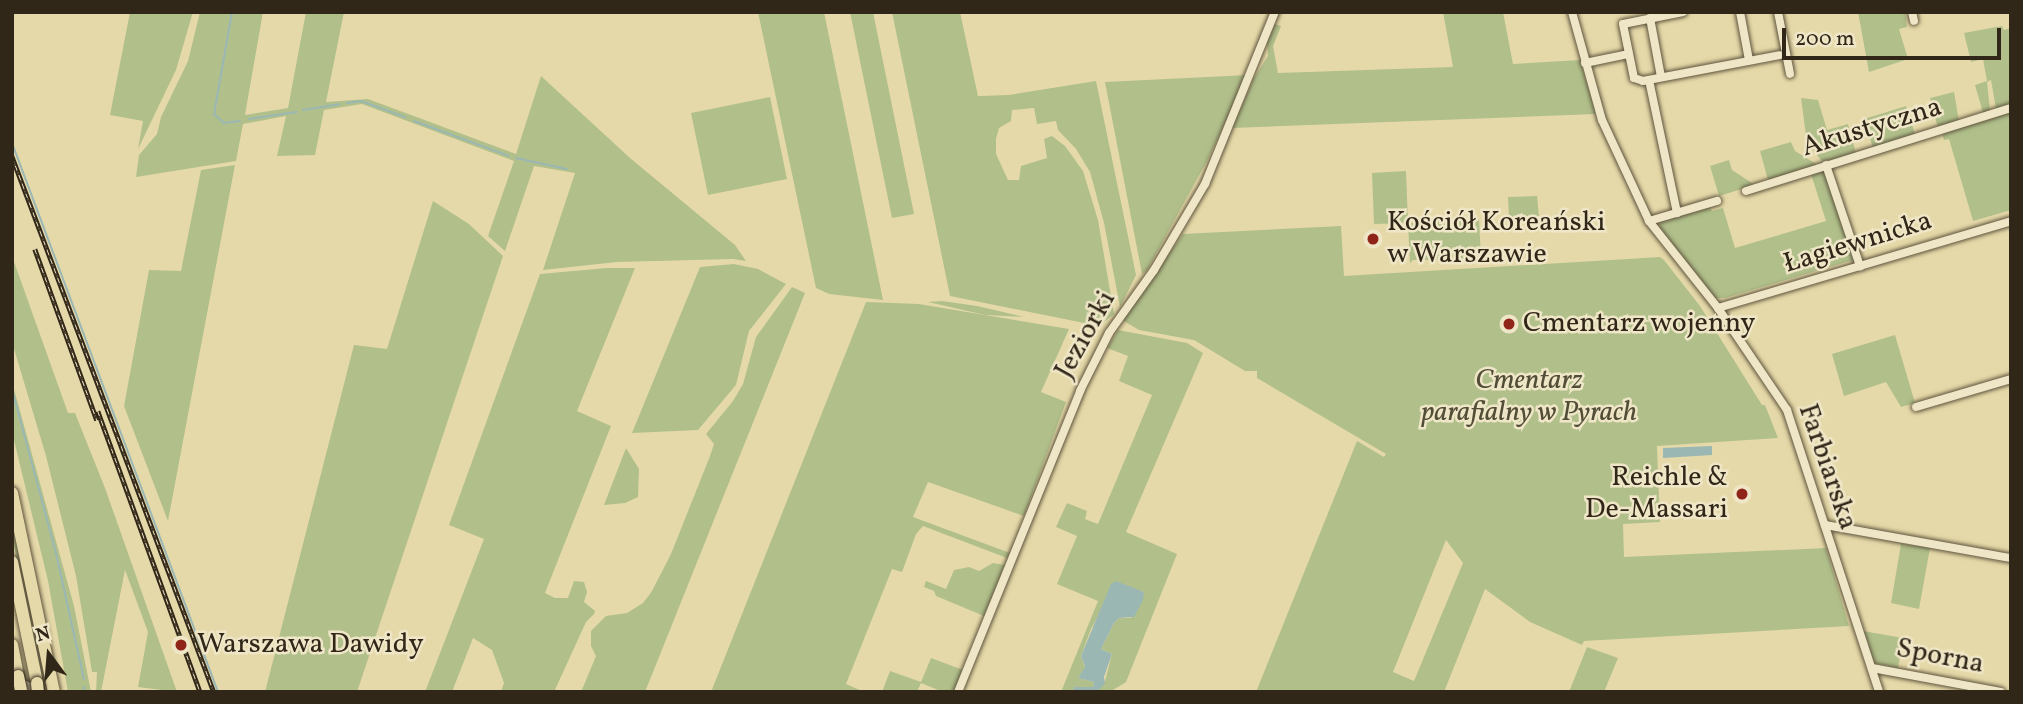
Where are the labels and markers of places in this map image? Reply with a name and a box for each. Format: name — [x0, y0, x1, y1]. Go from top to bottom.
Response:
place label: Kościół Koreański w Warszawie — [1387, 206, 1605, 272]
marker: Kościół Koreański w Warszawie — [1365, 231, 1381, 247]
place label: Cmentarz wojenny — [1523, 307, 1756, 341]
marker: Cmentarz wojenny — [1501, 316, 1517, 332]
place label: Reichle & De-Massari — [1585, 461, 1728, 527]
marker: Reichle & De-Massari — [1734, 486, 1750, 502]
place label: Warszawa Dawidy — [197, 628, 424, 662]
marker: Warszawa Dawidy — [171, 635, 191, 655]

